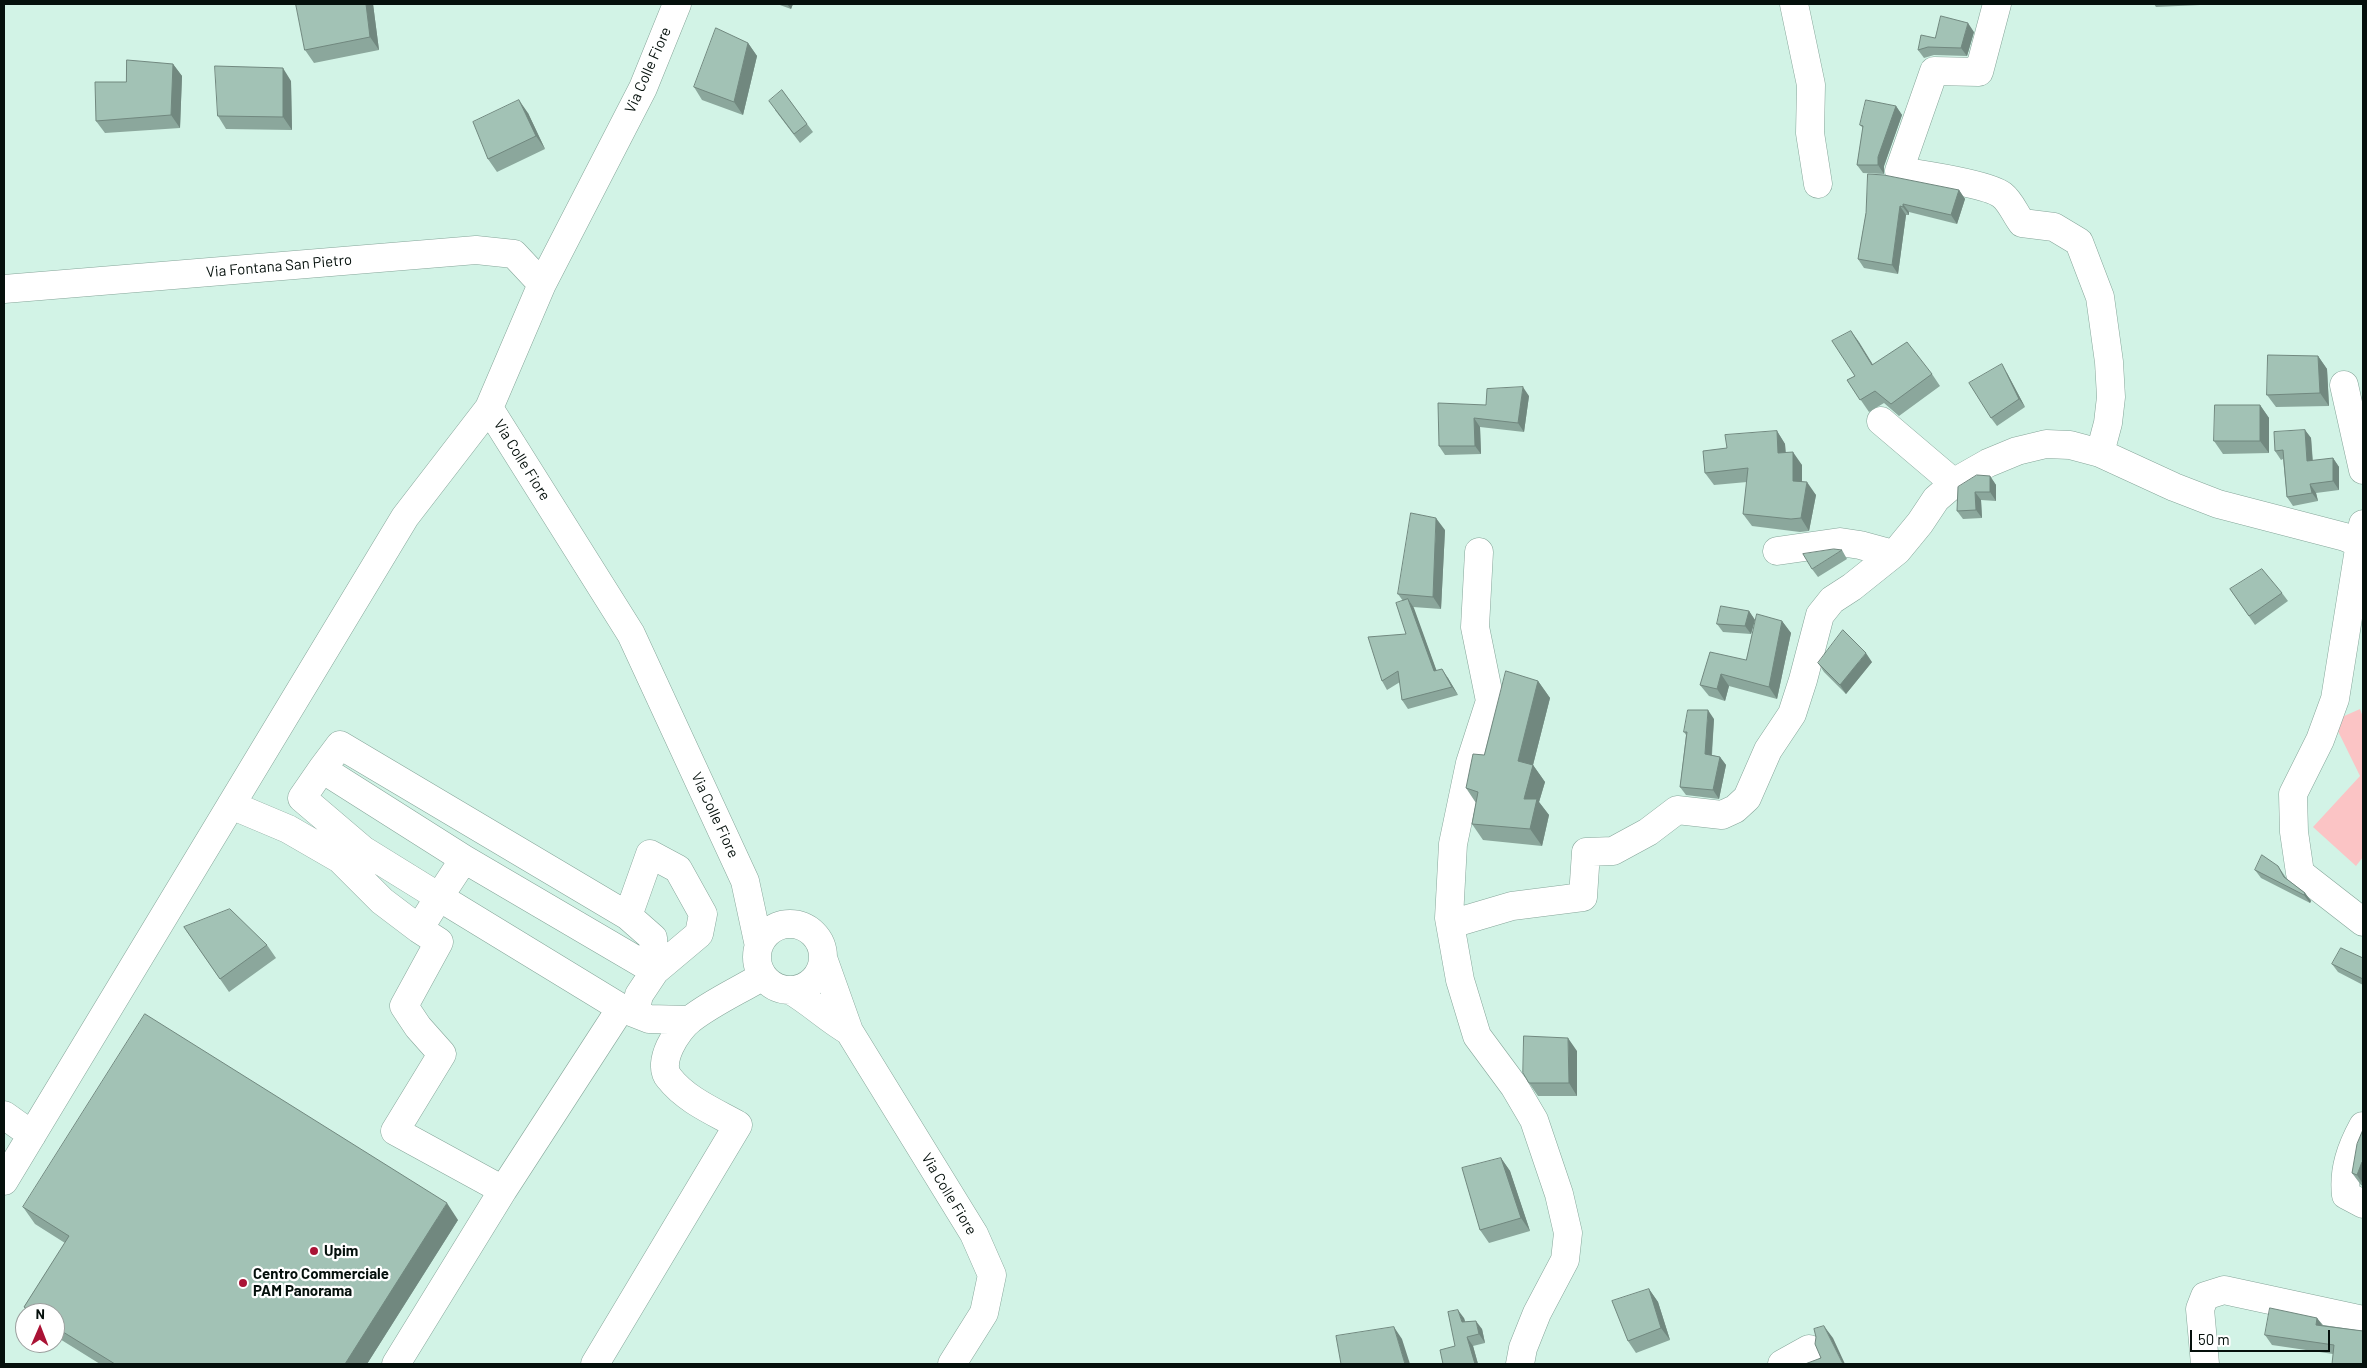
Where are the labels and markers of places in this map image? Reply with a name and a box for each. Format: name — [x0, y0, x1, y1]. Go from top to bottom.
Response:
place label: Upim — [324, 1242, 358, 1260]
marker: Upim — [308, 1245, 320, 1257]
place label: Centro Commerciale PAM Panorama — [253, 1265, 389, 1300]
marker: Centro Commerciale PAM Panorama — [237, 1277, 249, 1289]

